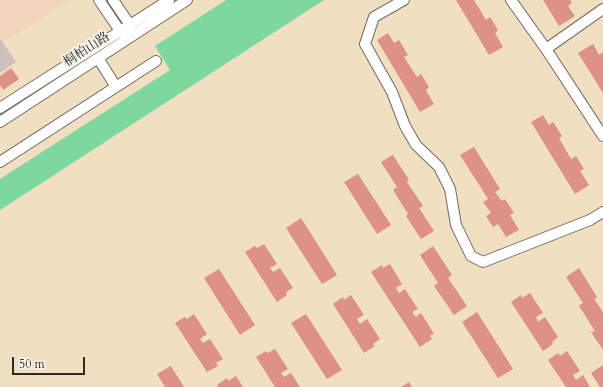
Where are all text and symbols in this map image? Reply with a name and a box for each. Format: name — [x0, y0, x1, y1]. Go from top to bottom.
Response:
street label: 桐柏山路 — [61, 29, 113, 71]
scale bar — [14, 349, 87, 375]
text: 50 m — [19, 356, 45, 372]

